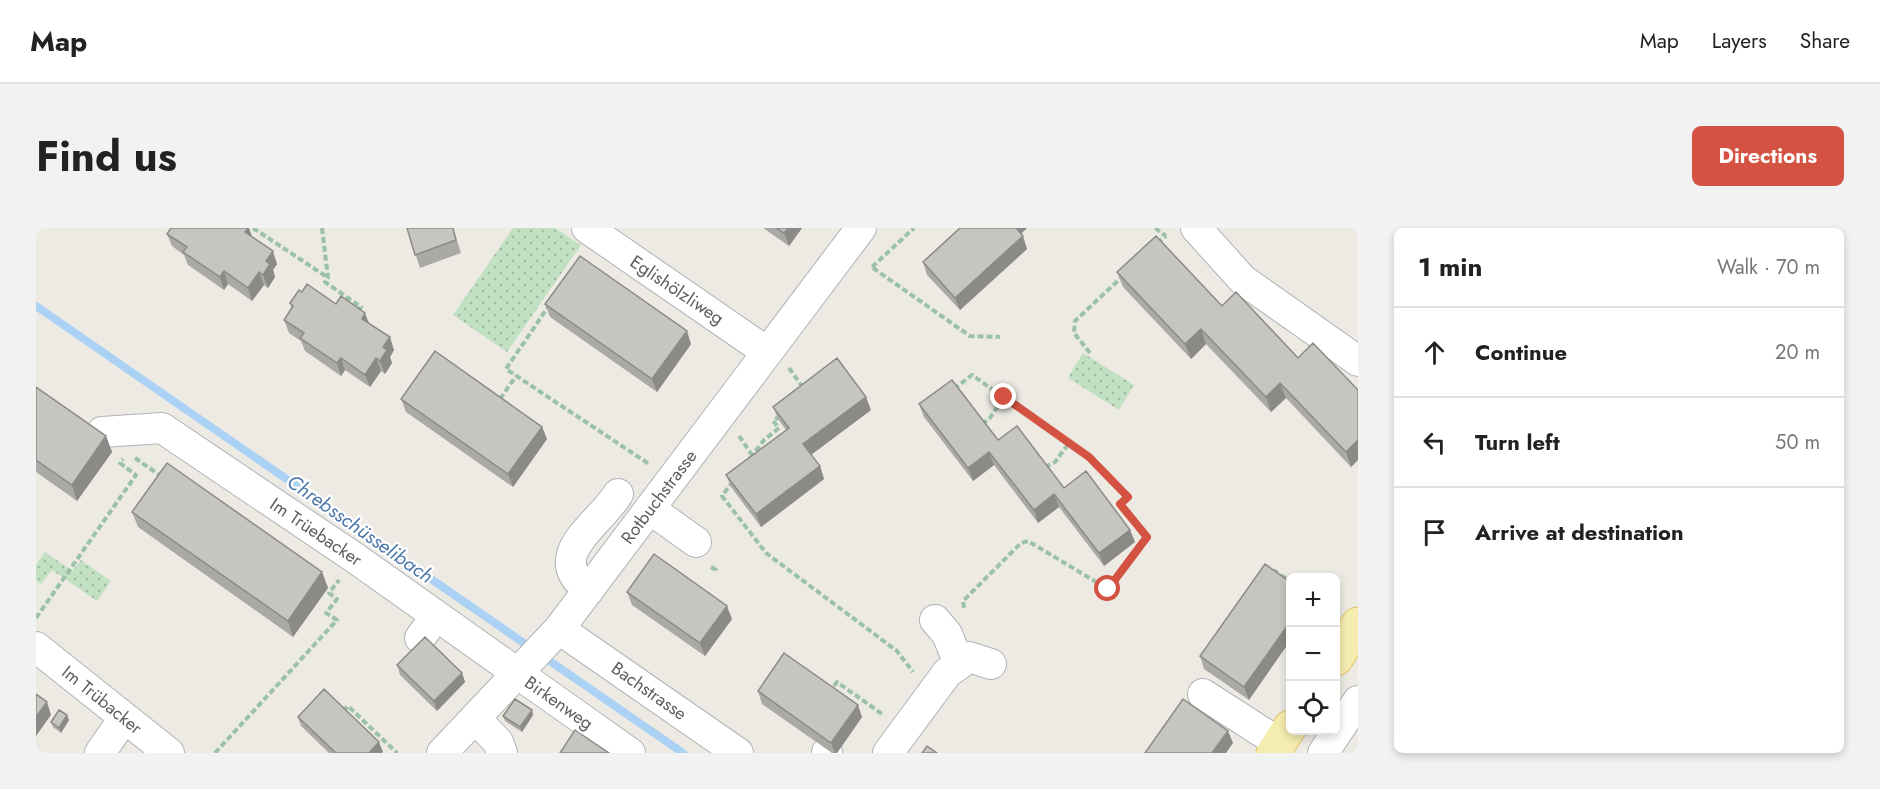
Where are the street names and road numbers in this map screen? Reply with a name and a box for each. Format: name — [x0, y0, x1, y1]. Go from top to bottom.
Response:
street label: Eglishölzliweg — [625, 249, 729, 331]
street label: Rotbuchstrasse — [615, 444, 703, 550]
street label: Im Trüebacker — [265, 492, 368, 573]
street label: Bachstrasse — [606, 655, 692, 727]
street label: Im Trübacker — [56, 659, 149, 741]
street label: Birkenweg — [519, 670, 599, 736]

